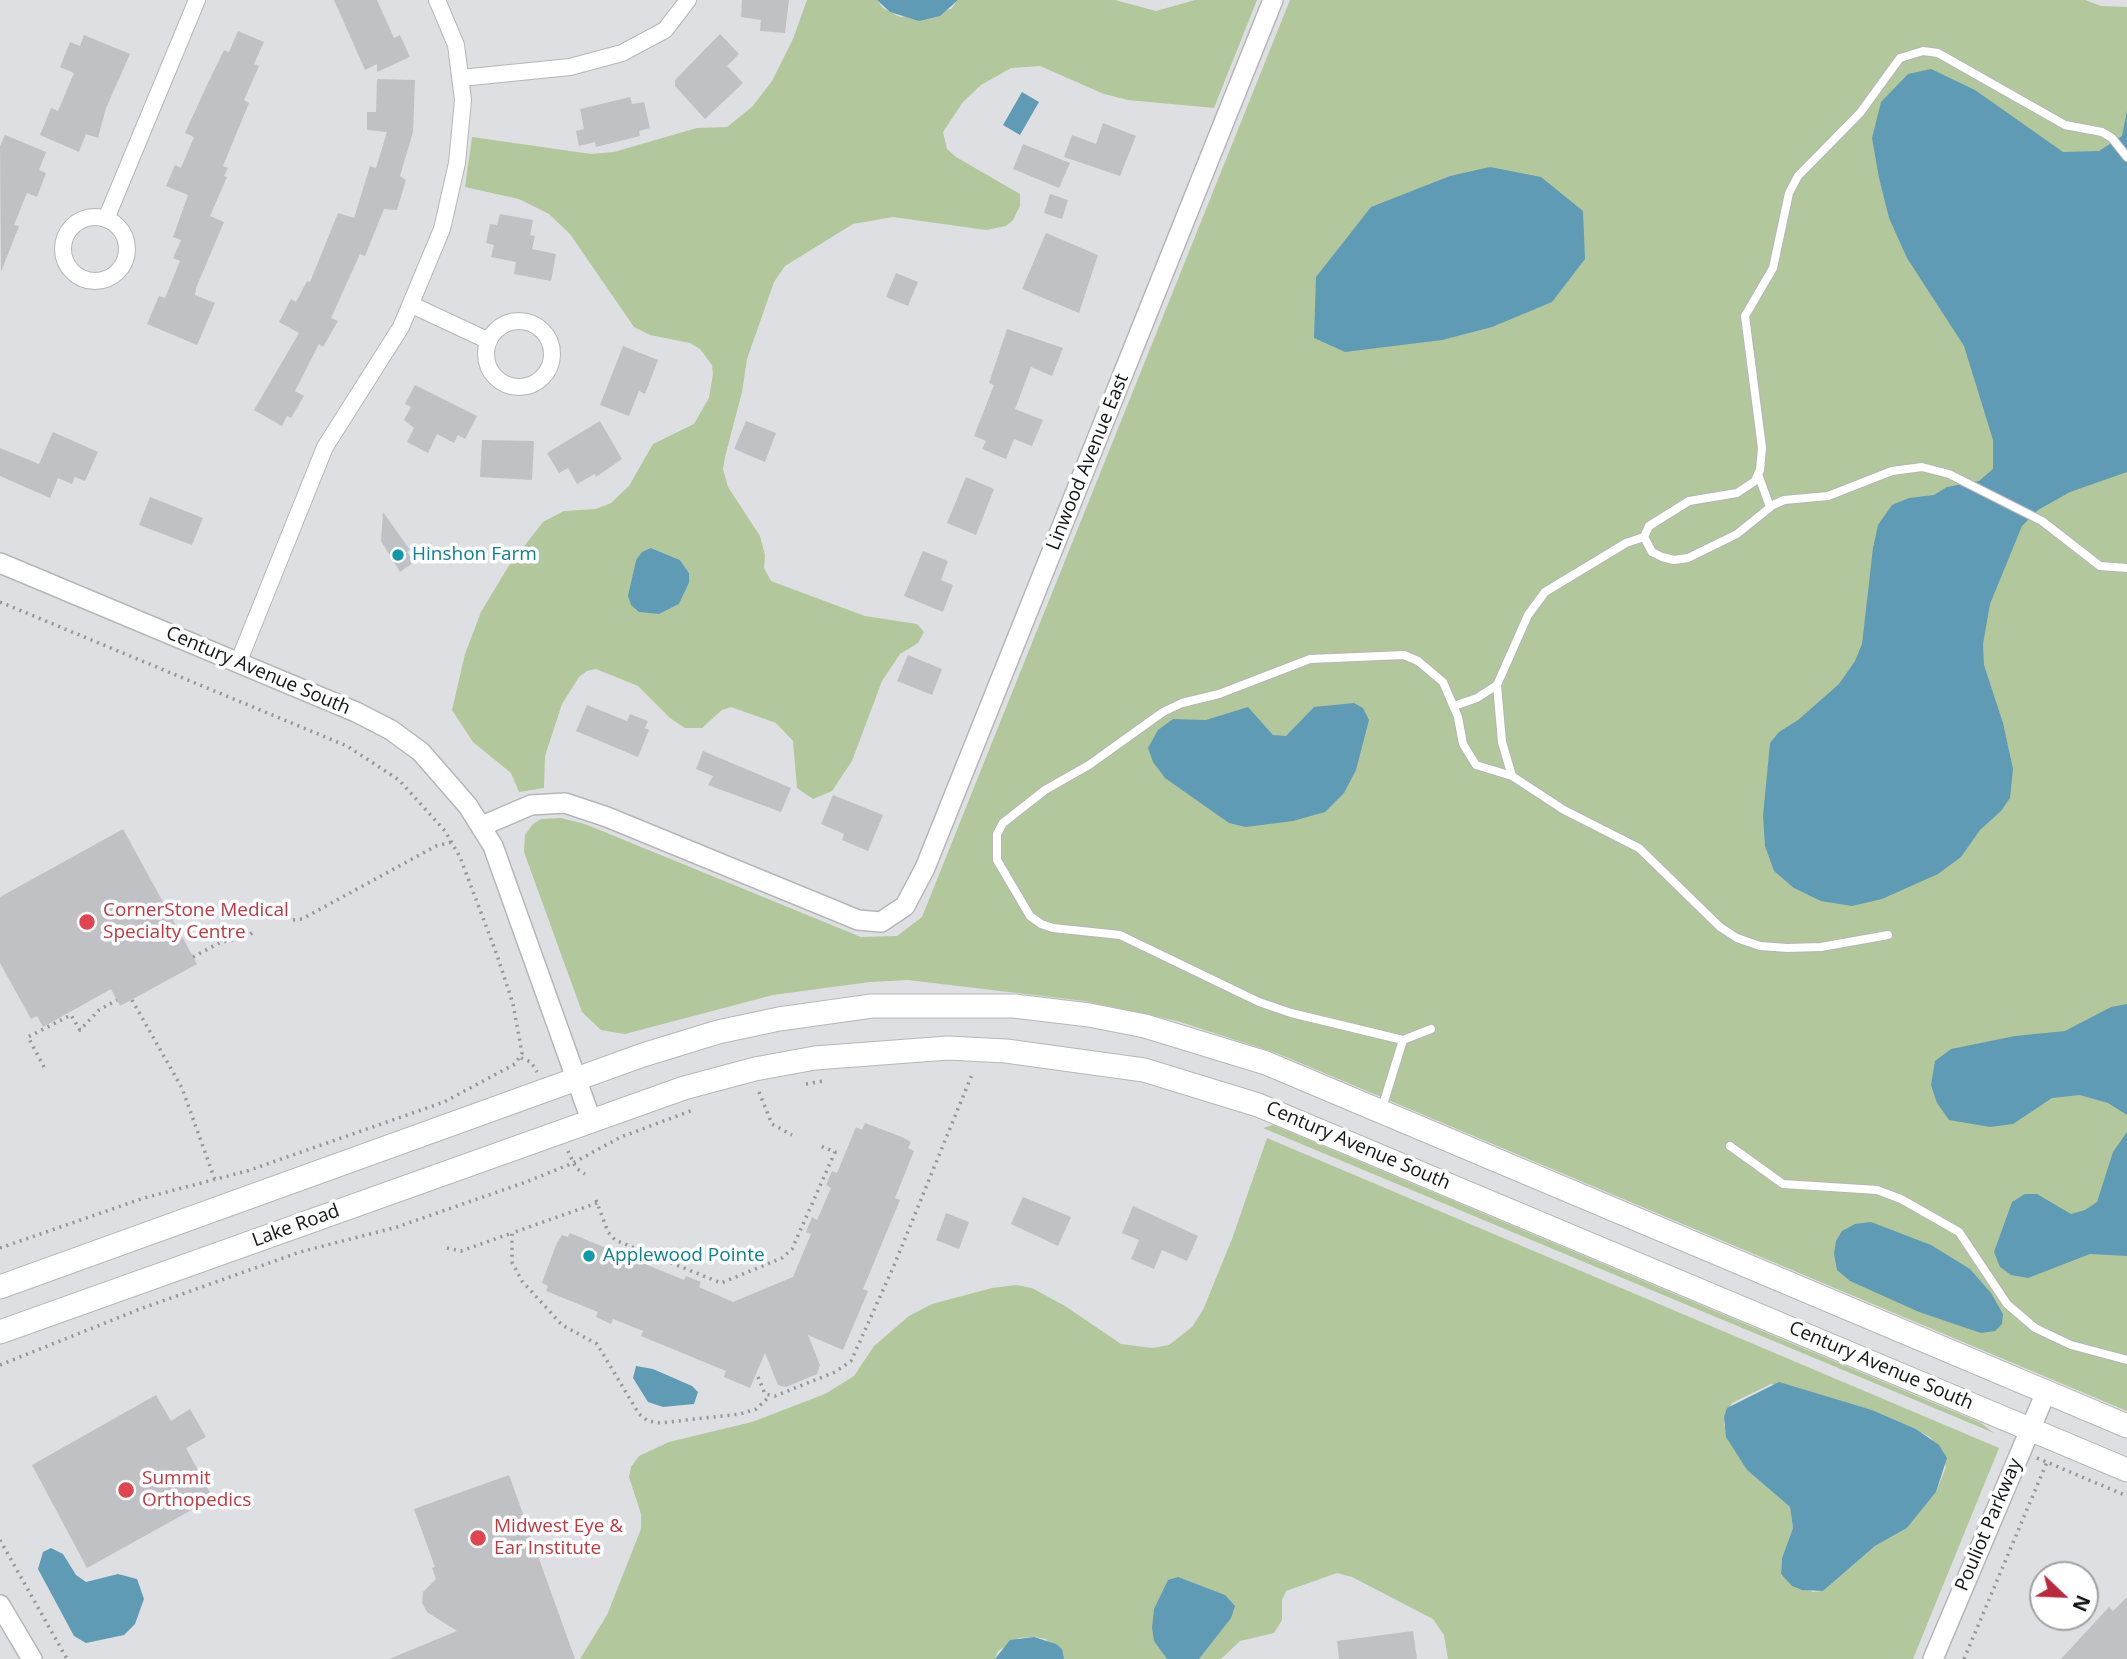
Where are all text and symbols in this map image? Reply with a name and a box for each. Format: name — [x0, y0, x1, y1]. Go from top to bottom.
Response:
street label: Linwood Avenue East — [1042, 370, 1134, 554]
place label: Hinshon Farm — [412, 544, 537, 566]
marker: Hinshon Farm — [390, 547, 406, 563]
street label: Century Avenue South — [162, 622, 354, 720]
place label: CornerStone Medical Specialty Centre — [103, 900, 289, 944]
marker: CornerStone Medical Specialty Centre — [77, 912, 97, 932]
street label: Century Avenue South — [1262, 1097, 1454, 1195]
street label: Lake Road — [249, 1200, 343, 1252]
place label: Applewood Pointe — [603, 1245, 765, 1267]
marker: Applewood Pointe — [581, 1248, 597, 1264]
street label: Century Avenue South — [1785, 1317, 1977, 1415]
street label: Pouliot Parkway — [1951, 1455, 2027, 1595]
place label: Summit Orthopedics — [142, 1468, 251, 1512]
marker: Summit Orthopedics — [116, 1480, 136, 1500]
place label: Midwest Eye & Ear Institute — [494, 1516, 623, 1560]
marker: Midwest Eye & Ear Institute — [468, 1528, 488, 1548]
north arrow — [2029, 1561, 2099, 1631]
text: N — [2067, 1591, 2096, 1616]

